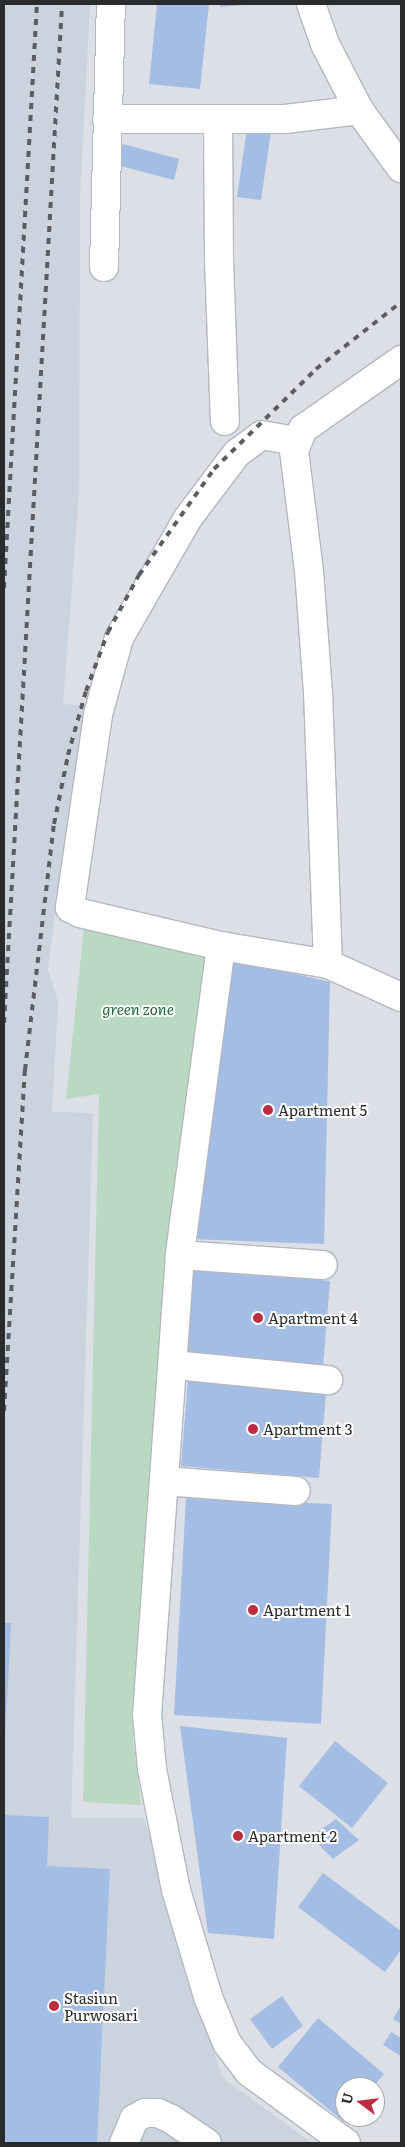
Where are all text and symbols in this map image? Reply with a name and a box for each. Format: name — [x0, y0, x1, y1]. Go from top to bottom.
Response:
park label: green zone — [102, 1000, 174, 1018]
place label: Apartment 5 — [278, 1101, 367, 1119]
marker: Apartment 5 — [262, 1104, 274, 1116]
place label: Apartment 4 — [268, 1309, 358, 1327]
marker: Apartment 4 — [252, 1312, 264, 1324]
place label: Apartment 3 — [263, 1420, 353, 1438]
marker: Apartment 3 — [247, 1423, 259, 1435]
place label: Apartment 1 — [263, 1601, 350, 1619]
marker: Apartment 1 — [247, 1604, 259, 1616]
place label: Apartment 2 — [248, 1827, 337, 1845]
marker: Apartment 2 — [232, 1830, 244, 1842]
place label: Stasiun Purwosari — [64, 1988, 138, 2023]
marker: Stasiun Purwosari — [48, 2000, 60, 2012]
north arrow — [335, 2077, 385, 2127]
text: U — [335, 2090, 358, 2106]

